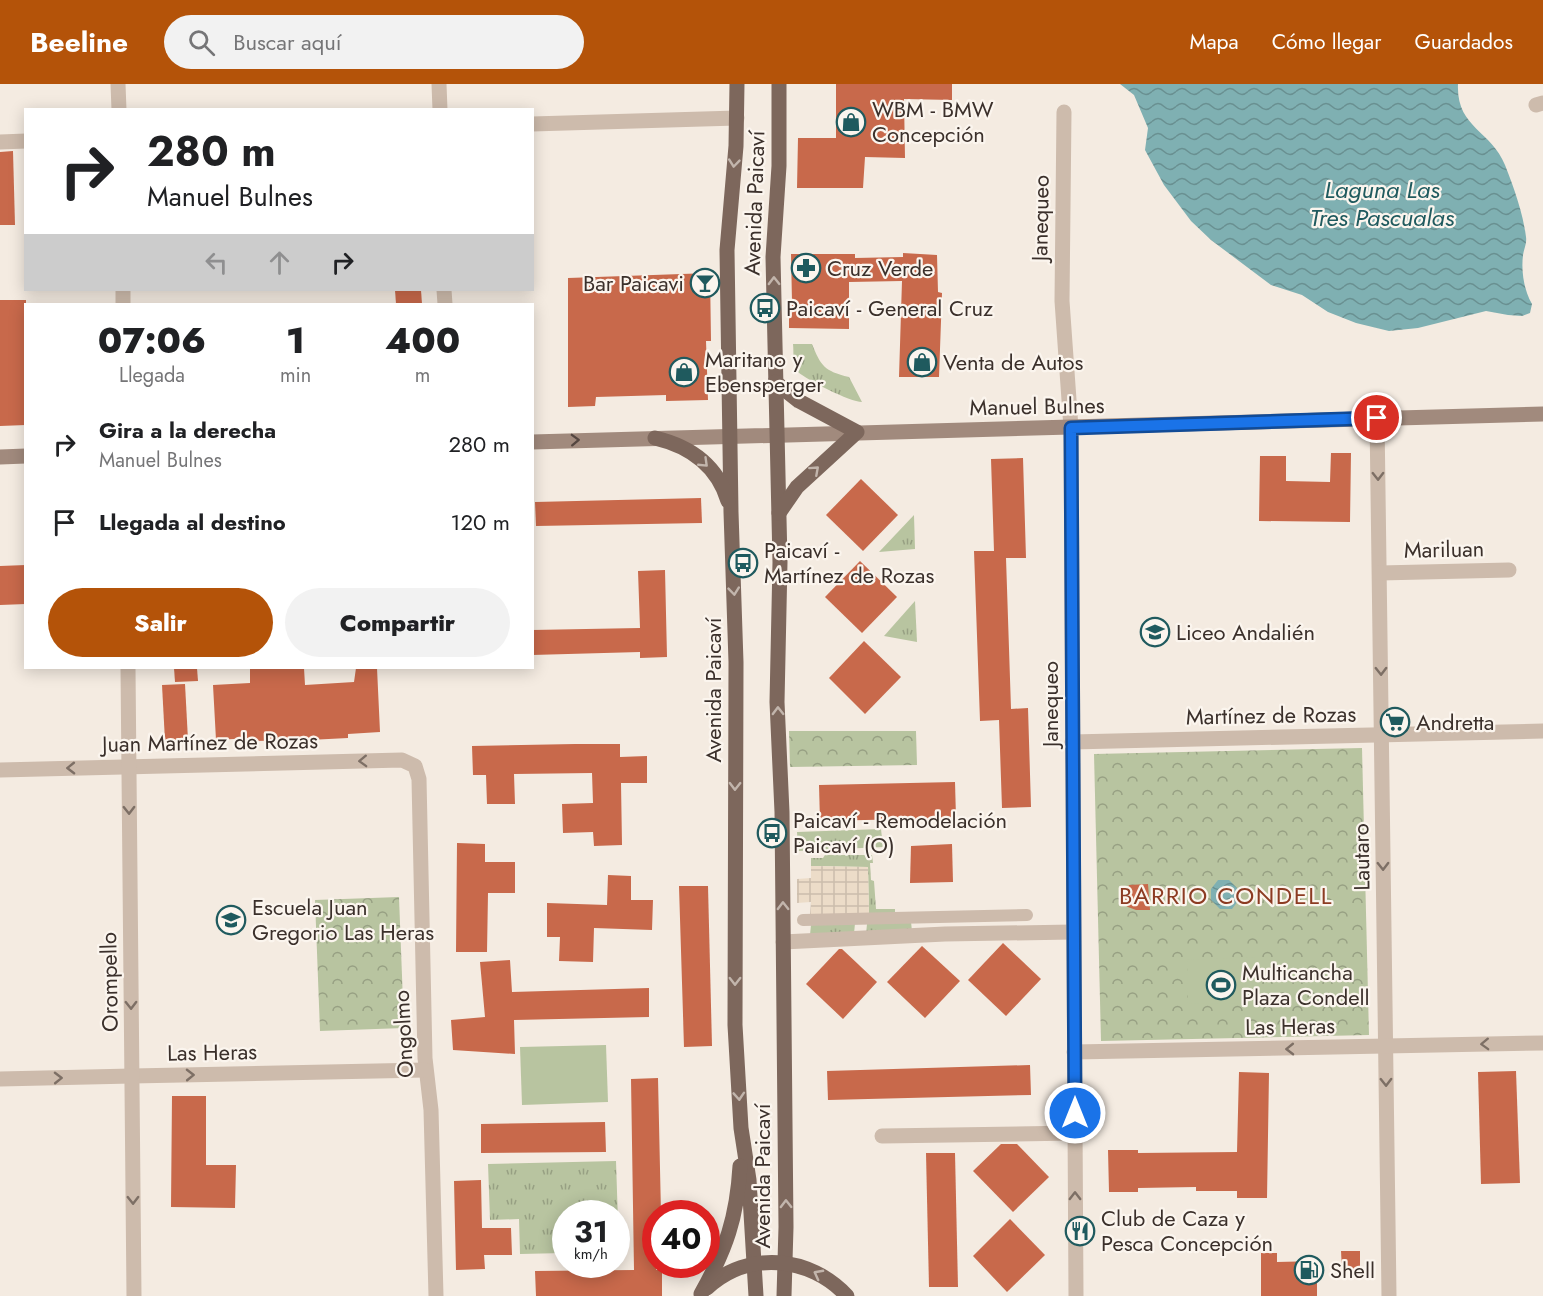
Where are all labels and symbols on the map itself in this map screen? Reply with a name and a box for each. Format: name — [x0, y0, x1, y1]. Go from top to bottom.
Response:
place label: WBM - BMW Concepción — [872, 93, 994, 150]
shop icon: WBM - BMW Concepción — [835, 106, 867, 138]
street label: Avenida Paicaví — [735, 129, 773, 276]
one-way arrow — [728, 159, 741, 168]
water label: Laguna Las Tres Pascualas — [1310, 172, 1455, 235]
street label: Janequeo — [1023, 175, 1057, 264]
pharmacy icon: Cruz Verde — [790, 252, 822, 284]
place label: Cruz Verde — [827, 252, 933, 284]
place label: Bar Paicavi — [583, 267, 684, 299]
bar icon: Bar Paicavi — [689, 267, 721, 299]
one-way arrow — [767, 277, 780, 286]
bus stop icon: Paicaví - General Cruz — [749, 292, 781, 324]
place label: Paicaví - General Cruz — [786, 292, 993, 324]
place label: Maritano y Ebensperger — [705, 343, 824, 400]
shop icon: Venta de Autos — [906, 346, 938, 378]
place label: Venta de Autos — [943, 346, 1083, 378]
shop icon: Maritano y Ebensperger — [668, 356, 700, 388]
street label: Manuel Bulnes — [969, 389, 1105, 423]
pin — [1351, 392, 1402, 443]
one-way arrow — [570, 434, 579, 447]
one-way arrow — [698, 456, 708, 467]
one-way arrow — [808, 466, 819, 477]
one-way arrow — [1372, 472, 1384, 481]
street label: Mariluan — [1404, 532, 1484, 566]
place label: Paicaví - Martínez de Rozas — [764, 534, 934, 591]
bus stop icon: Paicaví - Martínez de Rozas — [727, 547, 759, 579]
one-way arrow — [727, 587, 740, 596]
street label: Avenida Paicaví — [697, 616, 729, 763]
school or university icon: Liceo Andalién — [1139, 616, 1171, 648]
place label: Liceo Andalién — [1176, 616, 1315, 648]
street label: Janequeo — [1034, 661, 1066, 750]
one-way arrow — [1375, 667, 1387, 676]
street label: Martínez de Rozas — [1186, 698, 1357, 732]
supermarket icon: Andretta — [1379, 706, 1411, 738]
place label: Andretta — [1416, 706, 1494, 738]
one-way arrow — [771, 707, 784, 716]
street label: Juan Martínez de Rozas — [99, 724, 318, 760]
one-way arrow — [358, 755, 367, 767]
one-way arrow — [66, 762, 75, 774]
one-way arrow — [729, 782, 741, 791]
place label: Paicaví - Remodelación Paicaví (O) — [793, 804, 1007, 861]
one-way arrow — [123, 805, 136, 814]
bus stop icon: Paicaví - Remodelación Paicaví (O) — [756, 817, 788, 849]
street label: Lautaro — [1344, 823, 1378, 891]
one-way arrow — [1377, 862, 1390, 871]
district label: BARRIO CONDELL — [1119, 878, 1333, 913]
place label: Escuela Juan Gregorio Las Heras — [252, 891, 434, 948]
one-way arrow — [777, 901, 789, 910]
school or university icon: Escuela Juan Gregorio Las Heras — [215, 904, 247, 936]
street label: Orompello — [92, 932, 126, 1032]
place label: Multicancha Plaza Condell — [1242, 956, 1370, 1013]
sports icon: Multicancha Plaza Condell — [1205, 969, 1237, 1001]
one-way arrow — [729, 977, 741, 986]
street label: Ongolmo — [385, 989, 421, 1079]
one-way arrow — [125, 1000, 137, 1009]
street label: Las Heras — [1245, 1009, 1335, 1043]
street label: Las Heras — [167, 1035, 257, 1069]
one-way arrow — [1480, 1038, 1489, 1051]
one-way arrow — [1285, 1042, 1294, 1055]
one-way arrow — [186, 1069, 195, 1081]
one-way arrow — [54, 1072, 63, 1084]
one-way arrow — [1380, 1078, 1392, 1087]
position arrow — [1043, 1081, 1107, 1145]
one-way arrow — [732, 1092, 745, 1101]
street label: Avenida Paicaví — [746, 1102, 778, 1249]
one-way arrow — [1069, 1191, 1081, 1200]
one-way arrow — [127, 1195, 139, 1204]
speed limit sign: 40 — [642, 1200, 720, 1278]
one-way arrow — [780, 1200, 792, 1209]
place label: Club de Caza y Pesca Concepción — [1101, 1202, 1273, 1259]
restaurant icon: Club de Caza y Pesca Concepción — [1064, 1215, 1096, 1247]
fuel station icon: Shell — [1293, 1254, 1325, 1286]
place label: Shell — [1330, 1254, 1375, 1286]
one-way arrow — [814, 1270, 824, 1281]

